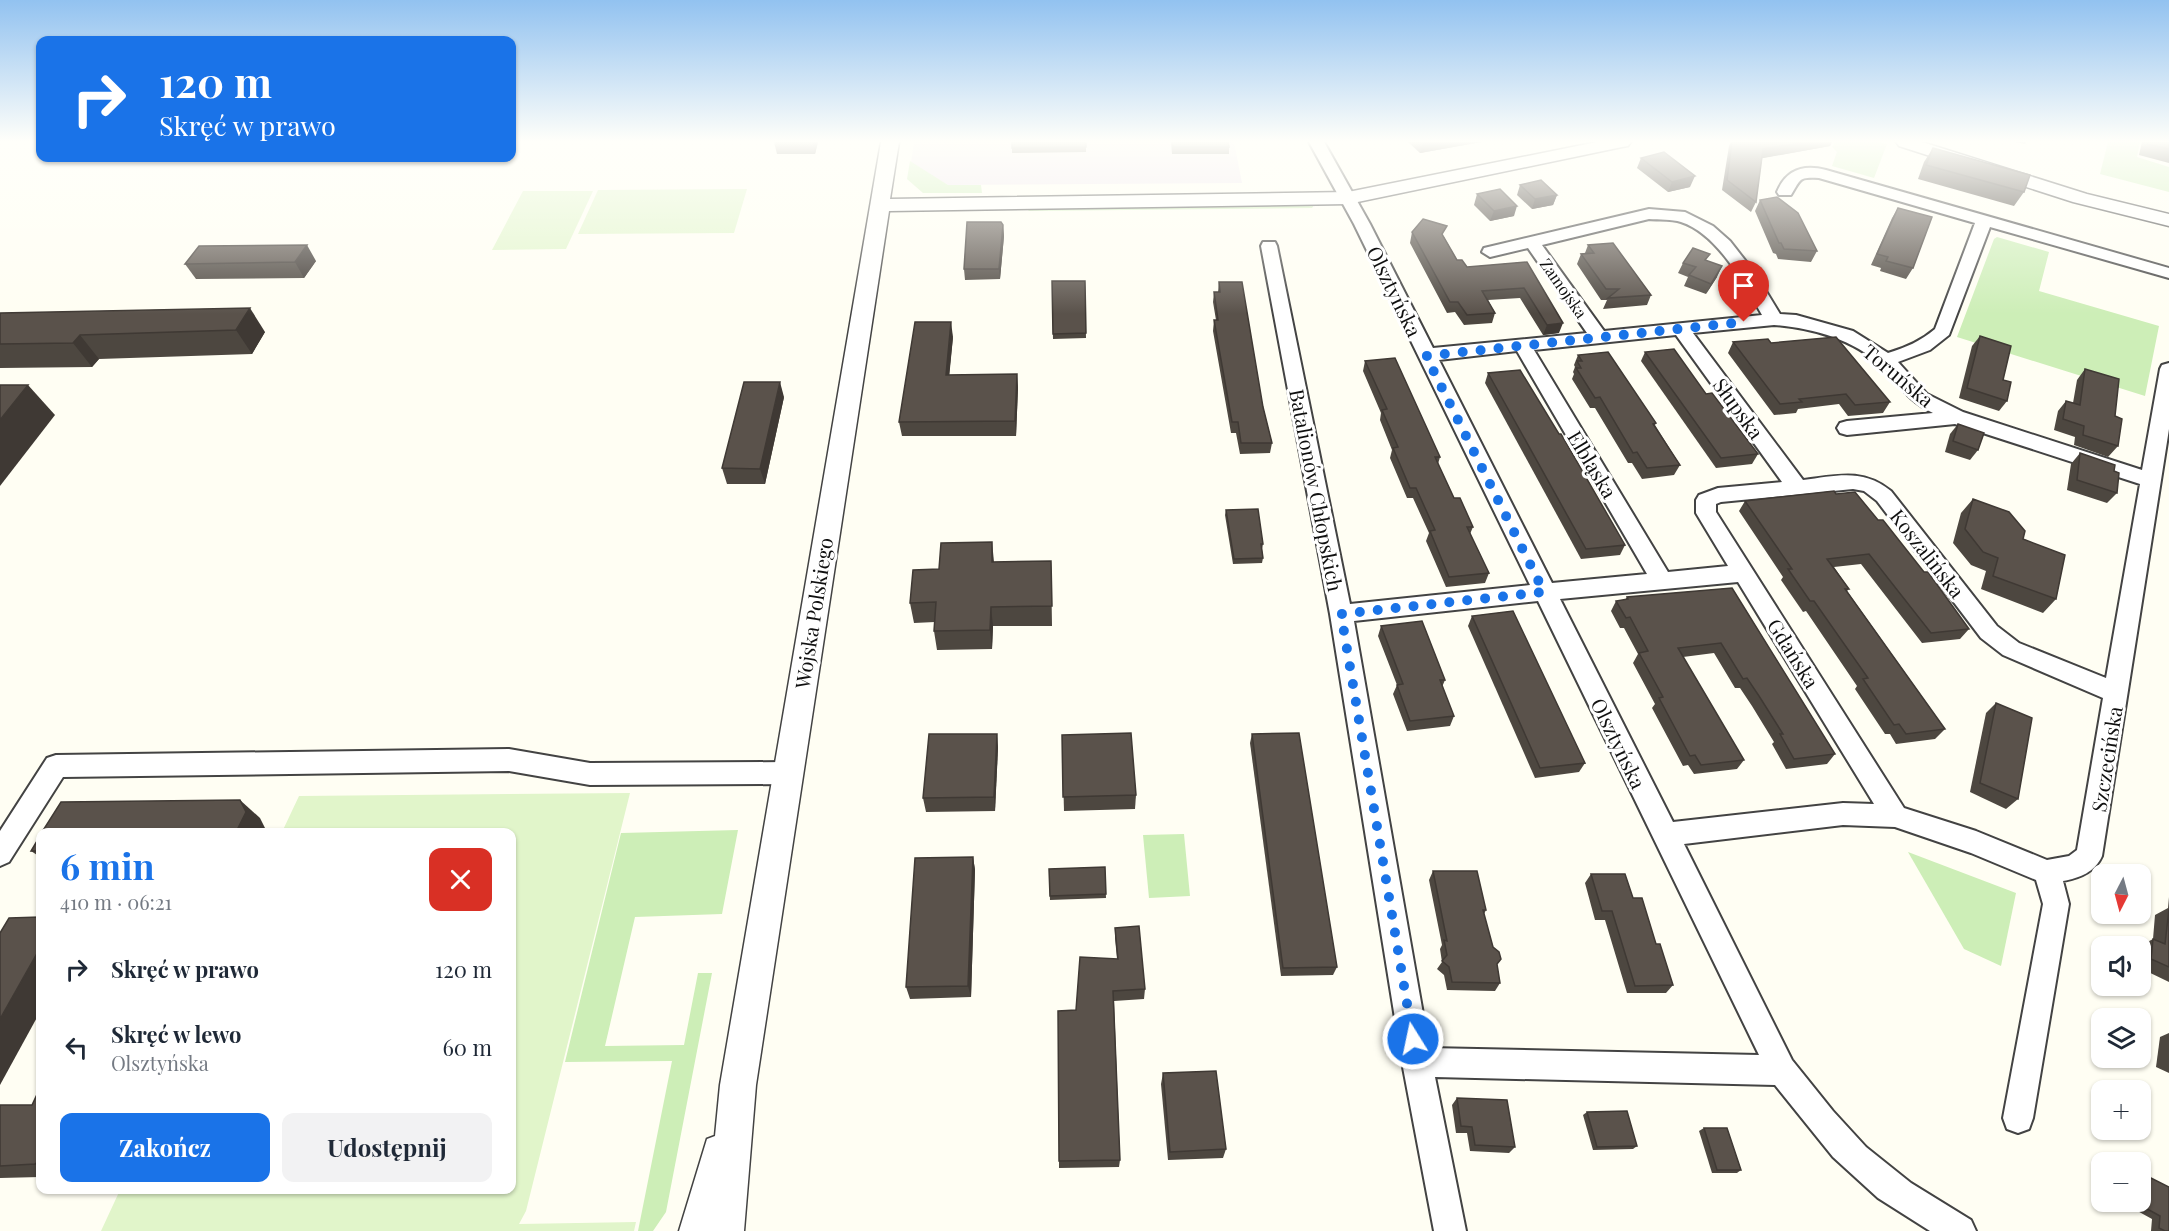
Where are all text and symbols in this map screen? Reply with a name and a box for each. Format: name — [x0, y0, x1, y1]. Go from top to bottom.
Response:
text: 120 m — [159, 53, 272, 109]
icon: right — [60, 60, 138, 138]
text: Skręć w prawo — [159, 107, 336, 143]
street label: Olsztyńska — [1361, 241, 1429, 341]
street label: Zamojska — [1536, 254, 1592, 322]
pin — [1718, 260, 1769, 322]
icon: arrive — [1727, 269, 1760, 302]
street label: Toruńska — [1858, 337, 1940, 413]
street label: Słupska — [1708, 372, 1770, 444]
street label: Batalionów Chłopskich — [1284, 387, 1350, 594]
street label: Elbląska — [1562, 425, 1624, 503]
street label: Koszalińska — [1885, 503, 1971, 603]
street label: Wojska Polskiego — [788, 535, 838, 691]
street label: Gdańska — [1762, 613, 1826, 693]
street label: Olsztyńska — [1585, 693, 1653, 793]
street label: Szczecińska — [2084, 704, 2128, 814]
text: 6 min — [60, 841, 155, 889]
button: close — [429, 848, 492, 911]
north arrow — [2091, 864, 2151, 924]
map controls — [2091, 864, 2151, 1212]
text: 410 m · 06:21 — [60, 888, 172, 915]
button: sound — [2091, 936, 2151, 996]
icon: right — [60, 953, 93, 986]
text: Skręć w prawo — [111, 954, 259, 984]
text: 120 m — [435, 954, 492, 984]
position arrow — [1381, 1007, 1445, 1071]
button: layers — [2091, 1008, 2151, 1068]
text: Skręć w lewo — [111, 1019, 242, 1049]
icon: left — [60, 1031, 93, 1064]
text: 60 m — [442, 1032, 492, 1062]
text: Olsztyńska — [111, 1049, 209, 1076]
button: + — [2091, 1080, 2151, 1140]
button: Zakończ — [60, 1113, 270, 1182]
button: Udostępnij — [282, 1113, 492, 1182]
button: − — [2091, 1152, 2151, 1212]

